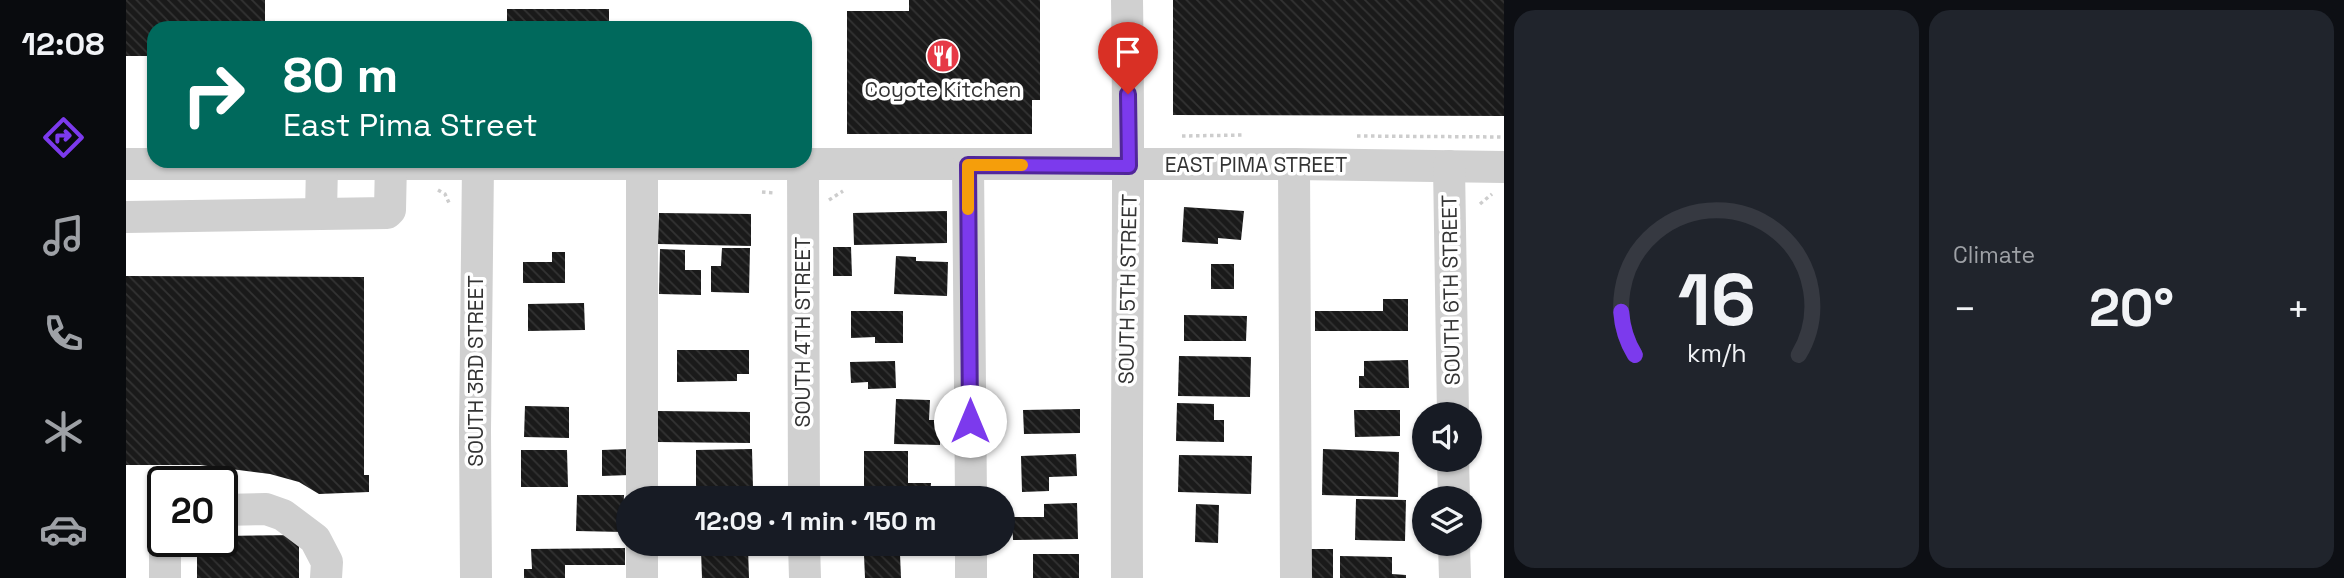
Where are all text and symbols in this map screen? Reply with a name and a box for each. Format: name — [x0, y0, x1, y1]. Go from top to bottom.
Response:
pin — [1098, 22, 1158, 94]
text: 12:08 — [22, 24, 104, 64]
icon: arrive — [1109, 33, 1147, 71]
restaurant icon: Coyote Kitchen — [924, 37, 962, 75]
text: 80 m — [283, 44, 398, 106]
icon: right — [168, 49, 259, 140]
place label: Coyote Kitchen — [865, 76, 1021, 103]
text: East Pima Street — [283, 105, 538, 145]
icon: directions — [39, 113, 88, 162]
street label: EAST PIMA STREET — [1165, 151, 1347, 178]
street label: SOUTH 5TH STREET — [1112, 194, 1143, 384]
street label: SOUTH 6TH STREET — [1435, 194, 1466, 386]
icon: music — [39, 211, 88, 260]
street label: SOUTH 4TH STREET — [789, 237, 816, 427]
text: Climate — [1953, 240, 2035, 270]
text: 16 — [1678, 253, 1755, 346]
street label: SOUTH 3RD STREET — [462, 275, 489, 467]
text: 20° — [2089, 275, 2174, 341]
text: − — [1953, 285, 1977, 333]
text: + — [2286, 285, 2310, 333]
icon: phone — [39, 309, 88, 358]
text: km/h — [1687, 337, 1746, 369]
position arrow — [933, 384, 1007, 458]
map controls — [1412, 402, 1482, 556]
button: sound — [1412, 402, 1482, 472]
icon: climate — [39, 407, 88, 456]
speed limit sign: 20 — [147, 466, 238, 557]
button: layers — [1412, 486, 1482, 556]
text: 12:09 · 1 min · 150 m — [694, 504, 937, 538]
icon: car — [39, 505, 88, 554]

